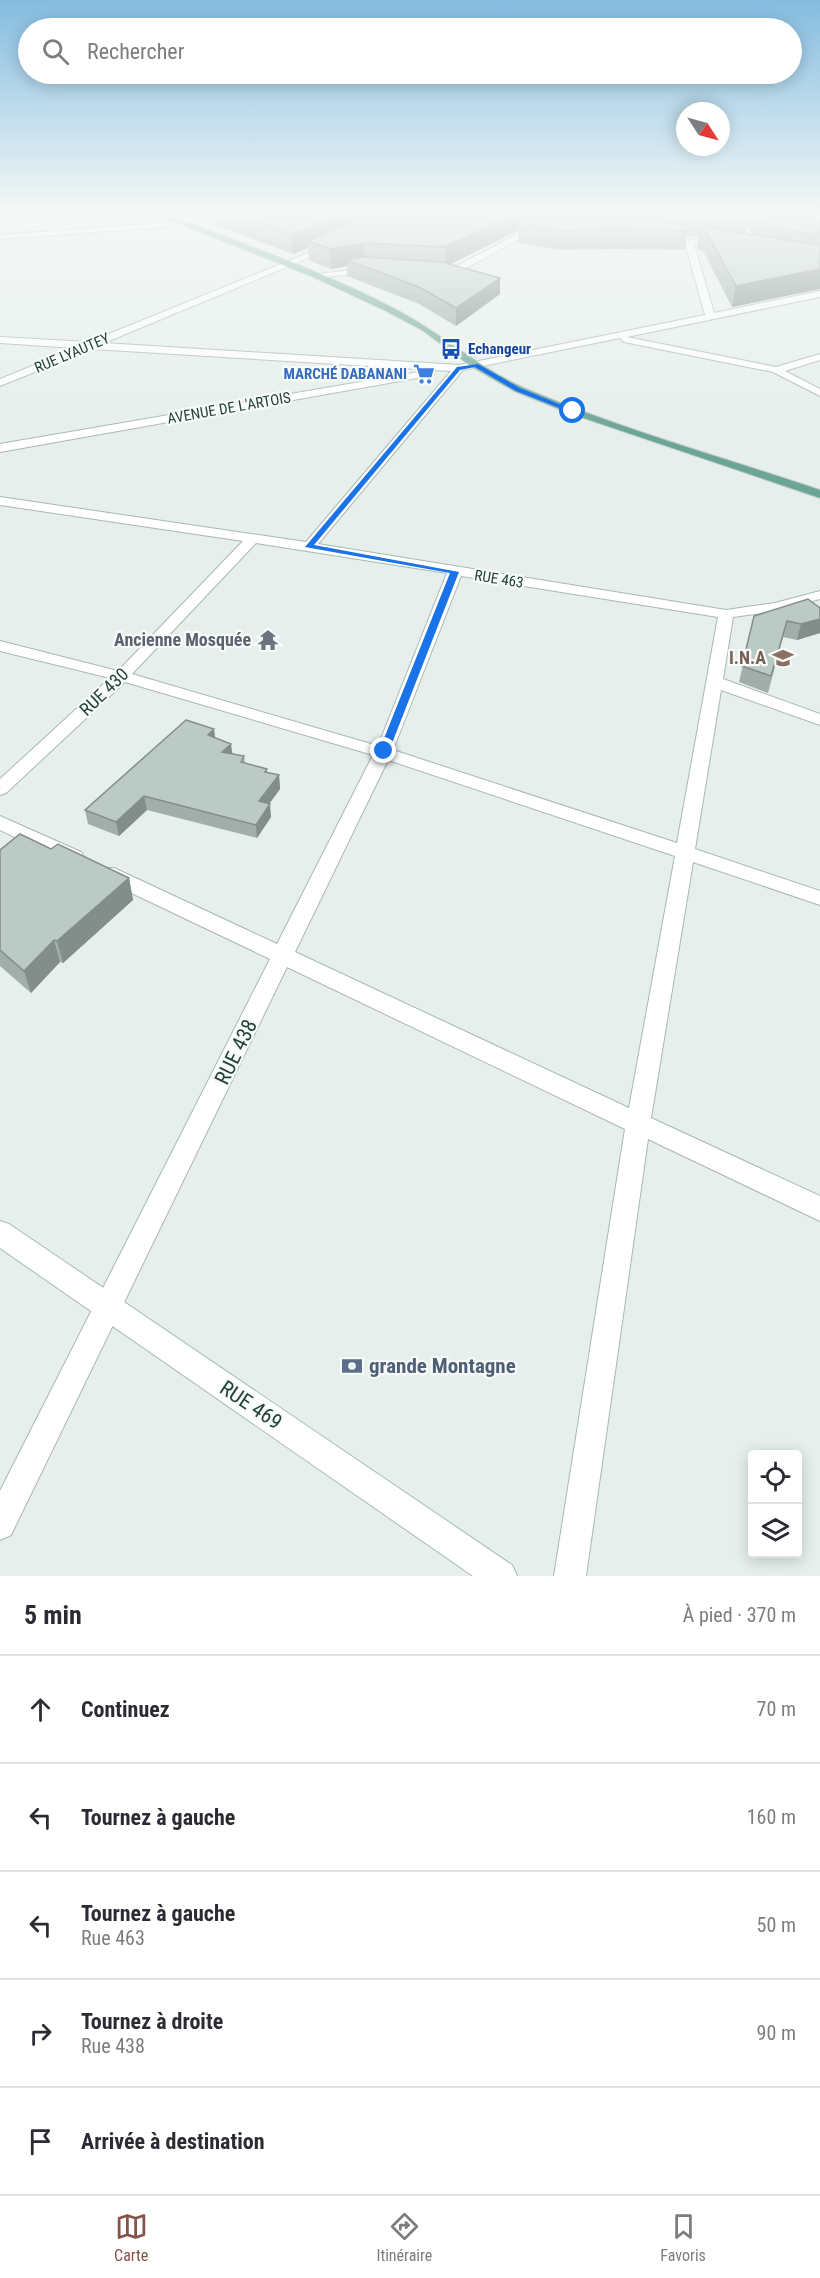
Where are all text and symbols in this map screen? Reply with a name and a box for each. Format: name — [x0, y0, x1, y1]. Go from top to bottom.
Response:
search box — [18, 18, 802, 84]
icon: search — [39, 35, 72, 68]
text: Rechercher — [87, 39, 184, 64]
north arrow — [676, 102, 730, 156]
street label: RUE LYAUTEY — [32, 329, 112, 377]
bus stop icon: Echangeur — [439, 337, 463, 361]
place label: Echangeur — [468, 340, 531, 358]
supermarket icon: MARCHÉ DABANANI — [412, 362, 436, 386]
place label: MARCHÉ DABANANI — [284, 365, 407, 383]
street label: AVENUE DE L'ARTOIS — [166, 388, 292, 428]
route start — [559, 397, 585, 423]
street label: RUE 463 — [473, 566, 525, 592]
temple icon: Ancienne Mosquée — [256, 628, 280, 652]
place label: Ancienne Mosquée — [114, 629, 251, 650]
school or university icon: I.N.A — [771, 646, 795, 670]
place label: I.N.A — [729, 647, 766, 668]
street label: RUE 430 — [75, 663, 132, 720]
route end — [370, 737, 396, 763]
street label: RUE 438 — [210, 1016, 262, 1088]
bank icon: grande Montagne — [340, 1354, 364, 1378]
place label: grande Montagne — [369, 1354, 516, 1378]
street label: RUE 469 — [216, 1376, 286, 1434]
map controls — [748, 1450, 802, 1558]
button: locate — [748, 1450, 802, 1504]
button: layers — [748, 1504, 802, 1558]
text: 5 min — [24, 1600, 82, 1630]
text: À pied · 370 m — [683, 1603, 796, 1627]
icon: ahead — [24, 1693, 57, 1726]
text: Continuez — [81, 1697, 170, 1722]
text: 70 m — [757, 1697, 796, 1721]
icon: left — [24, 1801, 57, 1834]
text: Tournez à gauche — [81, 1805, 235, 1830]
text: 160 m — [747, 1805, 796, 1829]
text: Tournez à gauche — [81, 1901, 235, 1926]
icon: left — [24, 1909, 57, 1942]
text: 50 m — [757, 1913, 796, 1937]
text: Rue 463 — [81, 1926, 145, 1950]
text: Tournez à droite — [81, 2009, 223, 2034]
icon: right — [24, 2017, 57, 2050]
text: 90 m — [757, 2021, 796, 2045]
text: Rue 438 — [81, 2034, 145, 2058]
icon: arrive — [24, 2125, 57, 2158]
text: Arrivée à destination — [81, 2129, 265, 2154]
tab: Carte — [114, 2210, 148, 2265]
tab: Itinéraire — [376, 2210, 432, 2265]
tab: Favoris — [660, 2210, 706, 2265]

